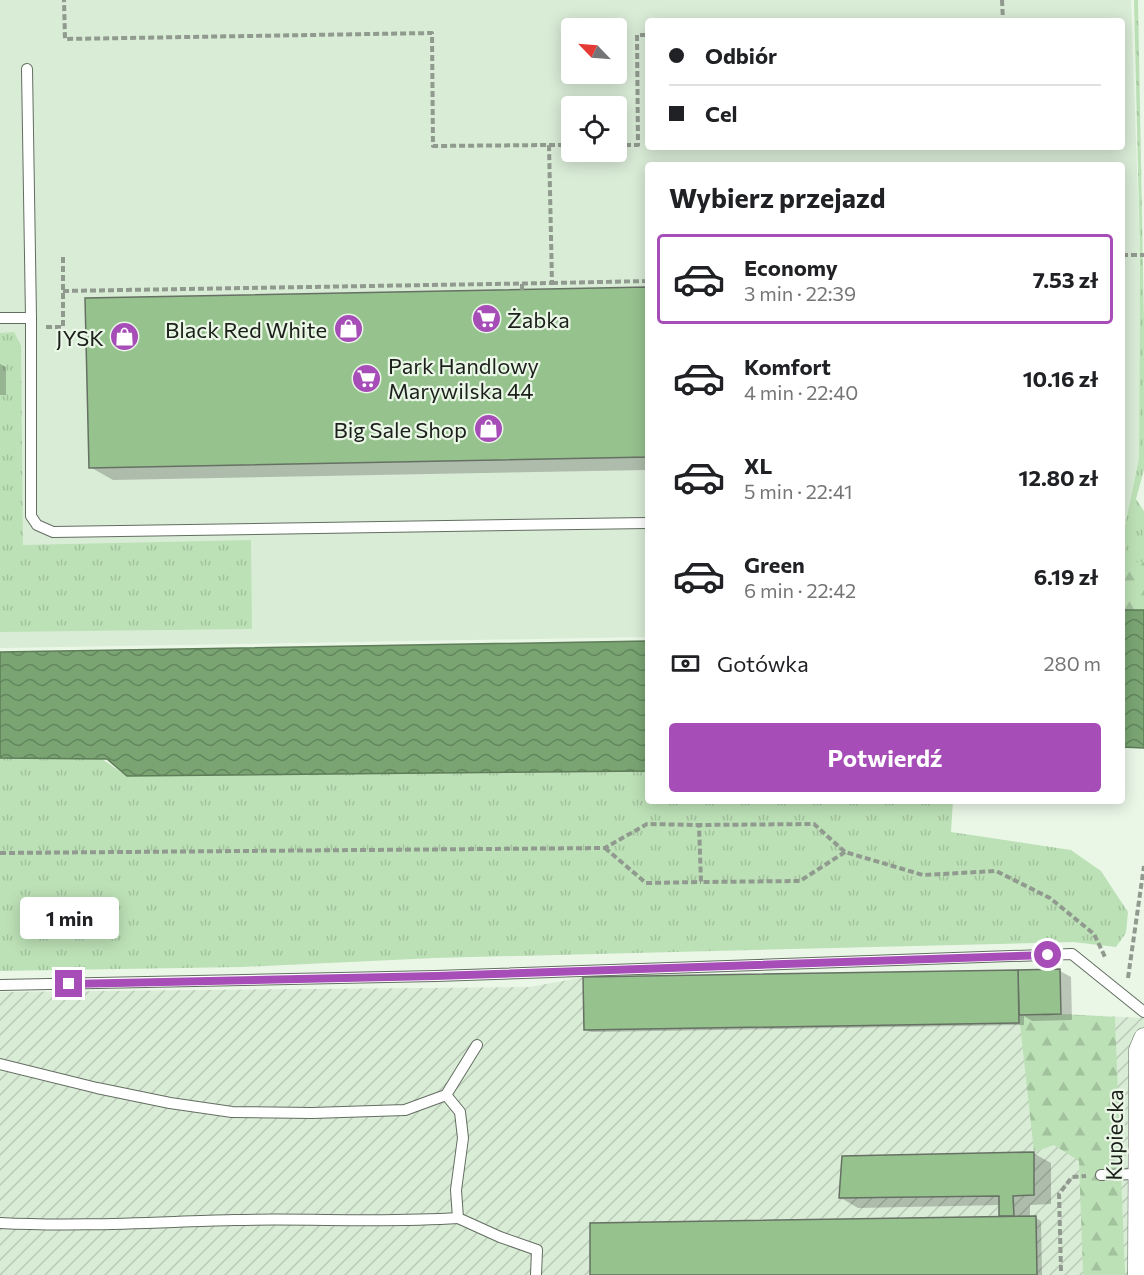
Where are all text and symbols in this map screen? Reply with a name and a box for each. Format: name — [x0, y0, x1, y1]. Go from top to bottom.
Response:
north arrow — [561, 18, 627, 84]
map controls — [561, 18, 627, 162]
text: Odbiór — [705, 42, 777, 69]
button: locate — [561, 96, 627, 162]
text: Cel — [705, 100, 738, 127]
text: Wybierz przejazd — [669, 181, 886, 214]
icon: car — [672, 252, 726, 306]
text: Economy — [744, 254, 838, 281]
text: 7.53 zł — [1033, 266, 1098, 293]
text: 3 min · 22:39 — [744, 281, 856, 305]
supermarket icon: Żabka — [470, 303, 502, 335]
place label: Żabka — [507, 306, 570, 333]
shop icon: Black Red White — [332, 313, 364, 345]
place label: Black Red White — [165, 316, 327, 343]
shop icon: JYSK — [109, 321, 141, 353]
place label: JYSK — [56, 324, 104, 351]
icon: car — [672, 351, 726, 405]
place label: Park Handlowy Marywilska 44 — [388, 352, 539, 404]
text: Komfort — [744, 353, 831, 380]
supermarket icon: Park Handlowy Marywilska 44 — [351, 362, 383, 394]
text: 10.16 zł — [1023, 365, 1098, 392]
text: 4 min · 22:40 — [744, 380, 858, 404]
shop icon: Big Sale Shop — [472, 413, 504, 445]
place label: Big Sale Shop — [334, 416, 467, 443]
icon: car — [672, 450, 726, 504]
text: XL — [744, 452, 772, 479]
text: 12.80 zł — [1018, 464, 1098, 491]
text: 5 min · 22:41 — [744, 479, 853, 503]
icon: car — [672, 549, 726, 603]
text: Green — [744, 551, 805, 578]
text: 6.19 zł — [1034, 563, 1098, 590]
text: 6 min · 22:42 — [744, 578, 856, 602]
icon: cash — [669, 647, 702, 680]
text: Gotówka — [717, 650, 809, 677]
text: 280 m — [1043, 651, 1101, 675]
button: Potwierdź — [669, 723, 1101, 792]
callout: 1 min — [20, 897, 118, 939]
text: 1 min — [46, 906, 93, 930]
route start — [1034, 941, 1061, 968]
route end — [55, 970, 82, 997]
street label: Kupiecka — [1100, 1089, 1128, 1181]

